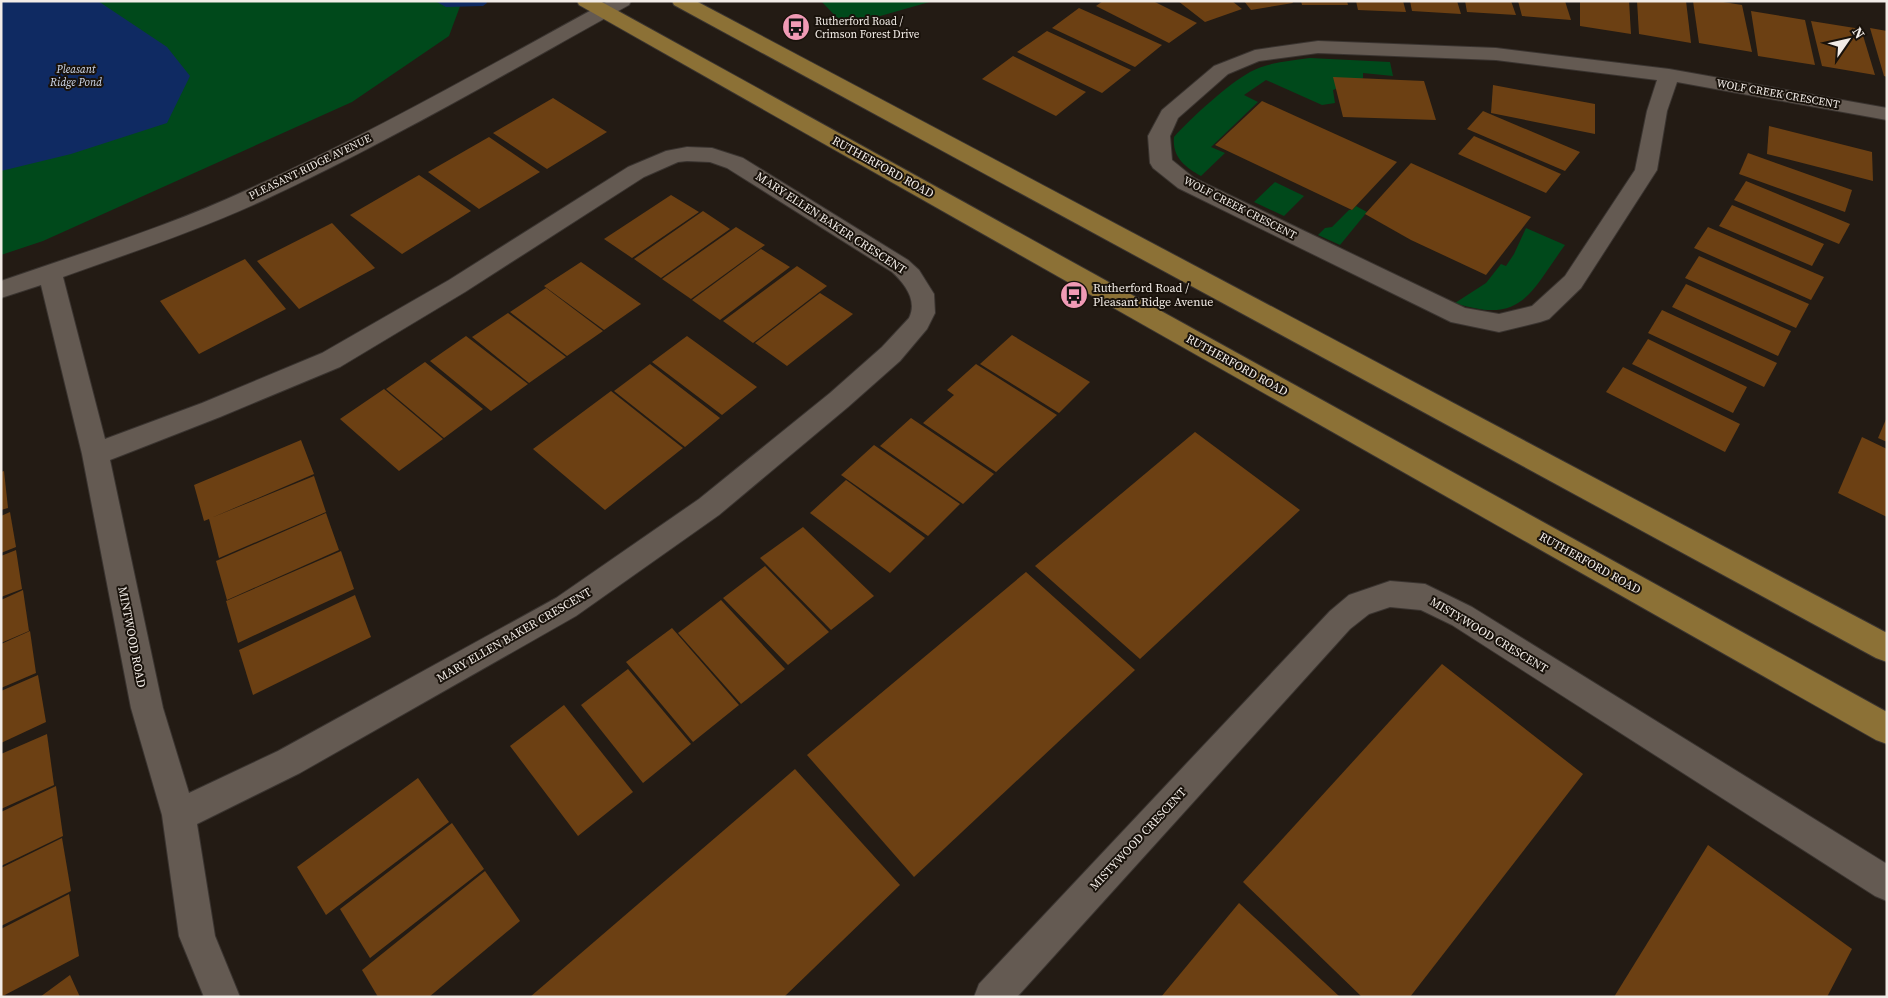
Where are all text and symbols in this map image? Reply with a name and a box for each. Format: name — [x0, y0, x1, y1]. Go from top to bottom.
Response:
bus stop icon: Rutherford Road / Crimson Forest Drive — [781, 12, 811, 42]
place label: Rutherford Road / Crimson Forest Drive — [815, 14, 920, 42]
north arrow — [1823, 15, 1873, 65]
text: N — [1848, 23, 1870, 43]
water label: Pleasant Ridge Pond — [49, 62, 102, 90]
street label: WOLF CREEK CRESCENT — [1715, 76, 1841, 112]
street label: PLEASANT RIDGE AVENUE — [246, 131, 374, 203]
street label: RUTHERFORD ROAD — [829, 132, 937, 202]
street label: MARY ELLEN BAKER CRESCENT — [753, 168, 910, 278]
street label: WOLF CREEK CRESCENT — [1181, 173, 1299, 243]
bus stop icon: Rutherford Road / Pleasant Ridge Avenue — [1059, 280, 1089, 310]
place label: Rutherford Road / Pleasant Ridge Avenue — [1093, 280, 1213, 310]
street label: RUTHERFORD ROAD — [1183, 330, 1291, 400]
street label: RUTHERFORD ROAD — [1536, 528, 1644, 598]
street label: MARY ELLEN BAKER CRESCENT — [434, 584, 595, 686]
street label: MINTWOOD ROAD — [114, 585, 150, 689]
street label: MISTYWOOD CRESCENT — [1427, 593, 1552, 677]
street label: MISTYWOOD CRESCENT — [1086, 784, 1190, 894]

